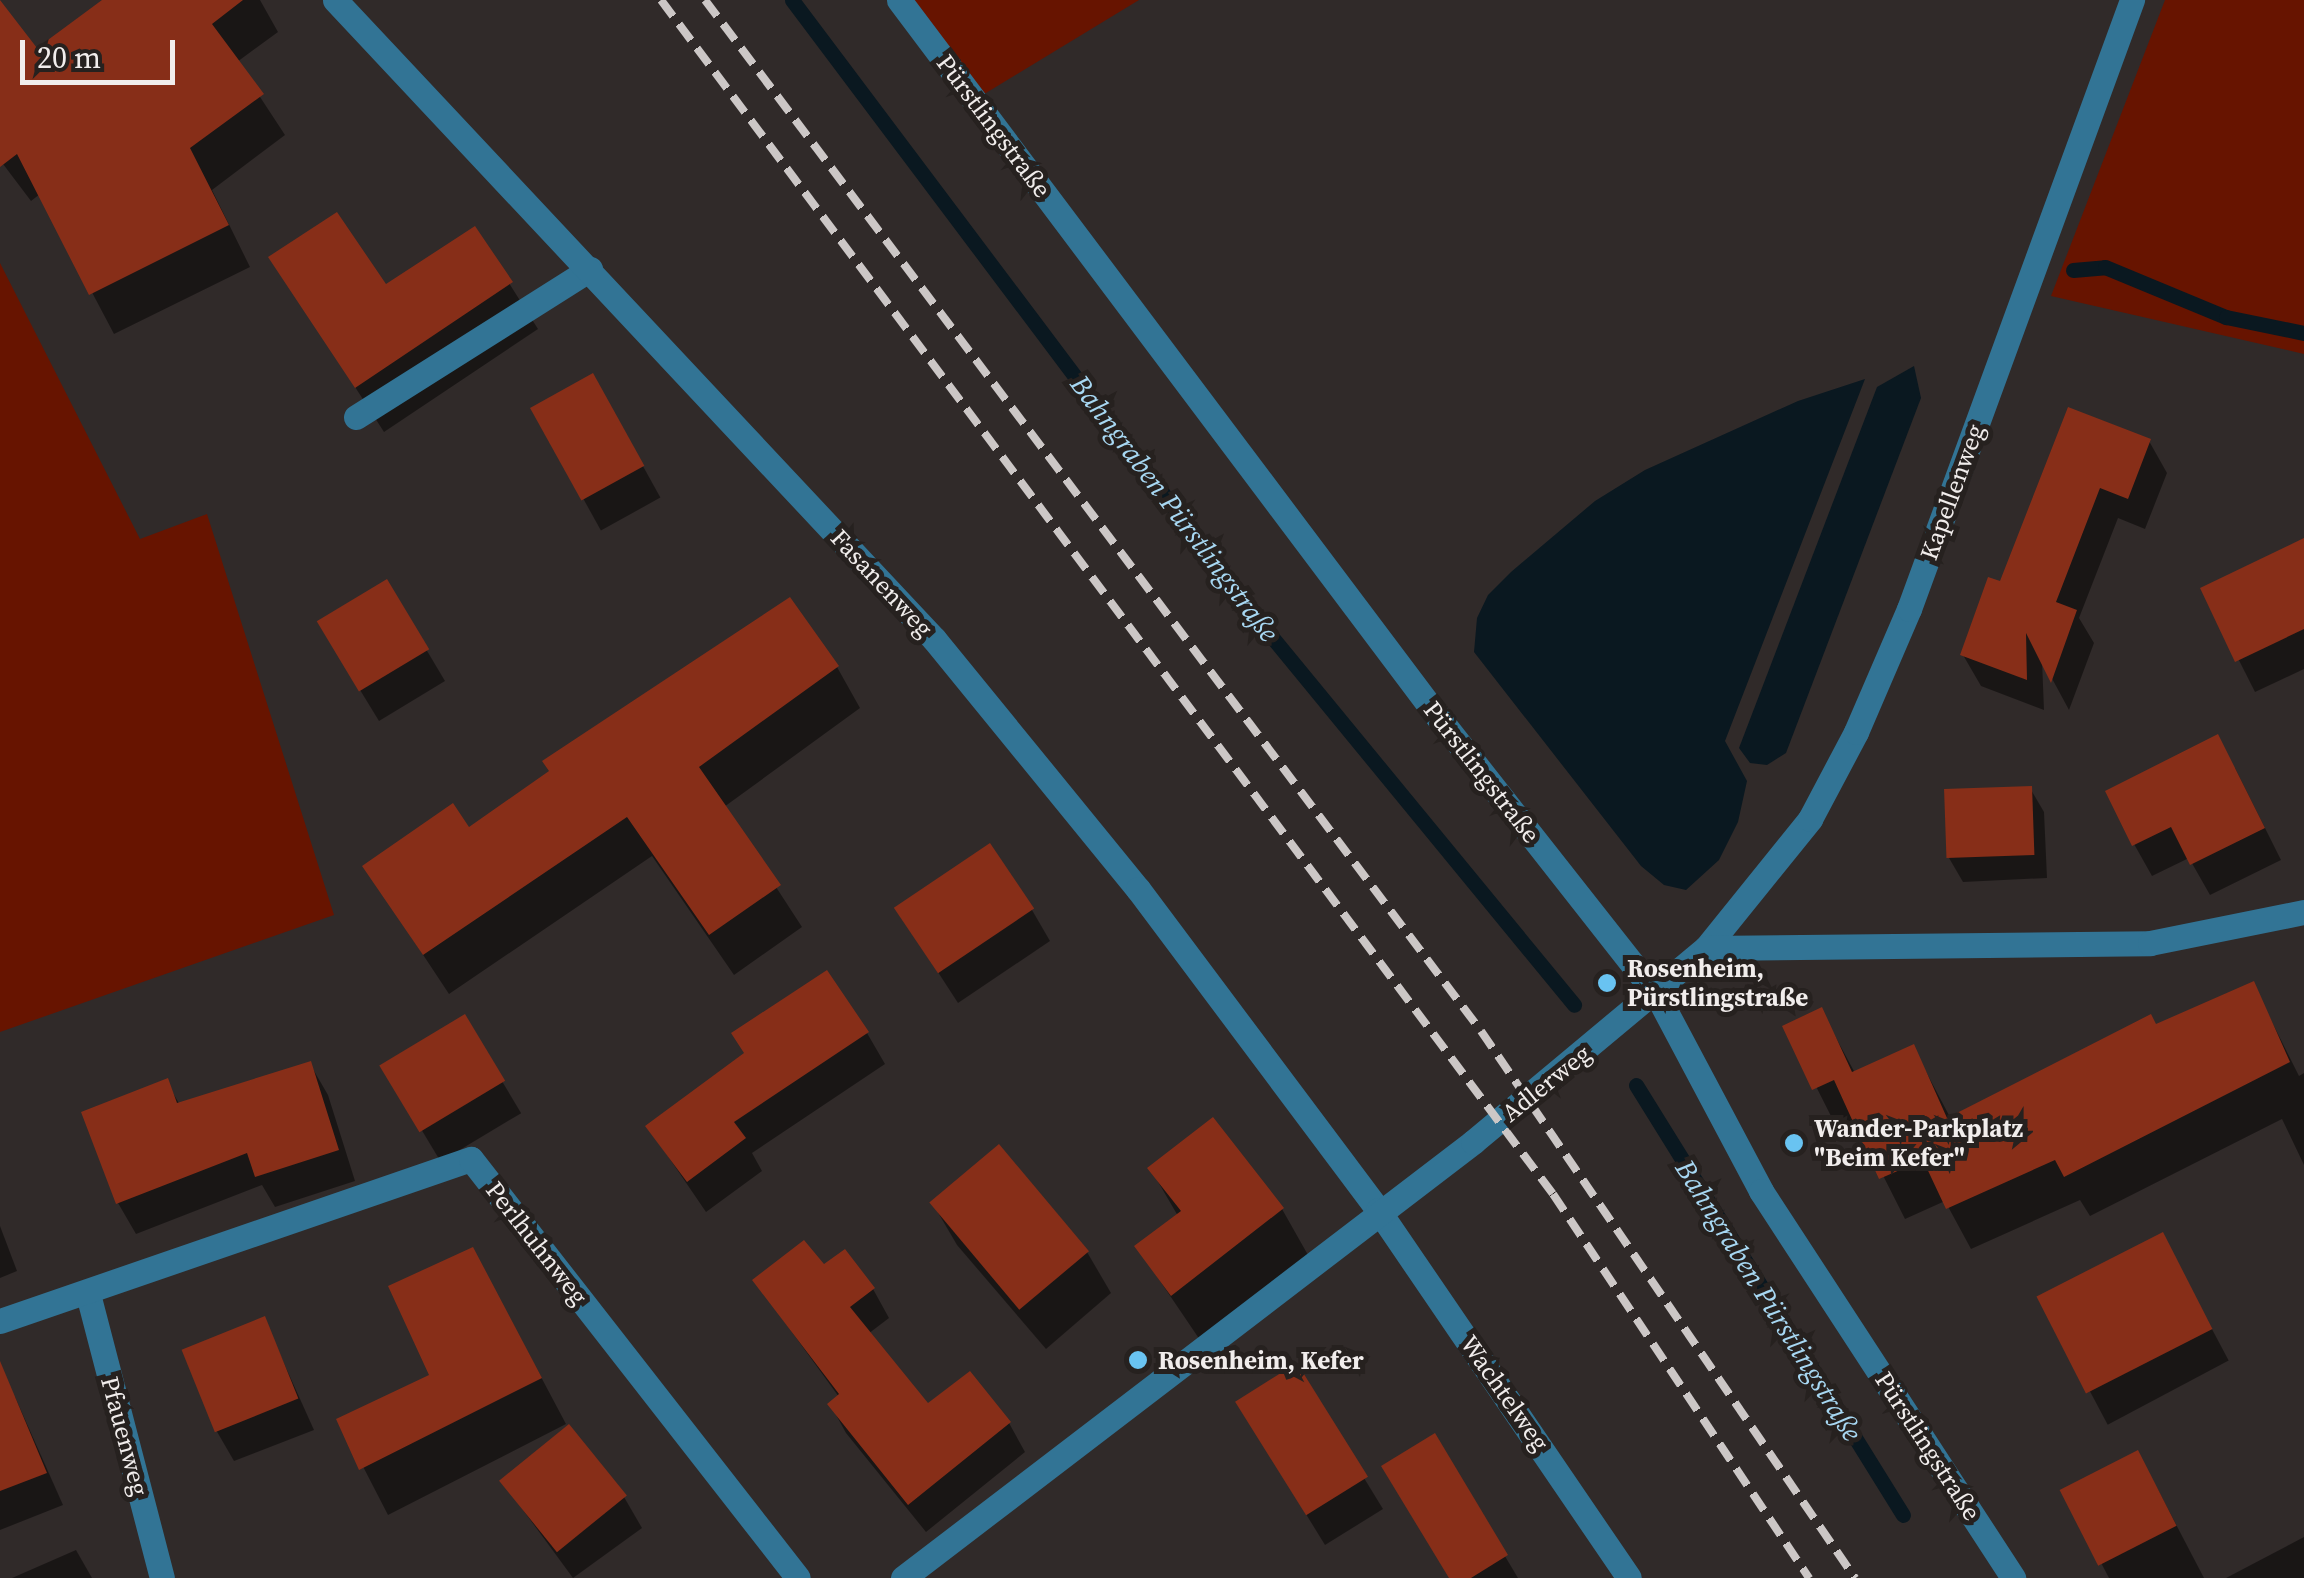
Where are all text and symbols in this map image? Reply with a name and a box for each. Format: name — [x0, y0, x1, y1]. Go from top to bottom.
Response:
scale bar — [25, 20, 180, 82]
text: 20 m — [37, 37, 101, 78]
street label: Pürstlingstraße — [931, 49, 1057, 203]
water label: Bahngraben Pürstlingstraße — [1064, 368, 1286, 648]
street label: Kapellenweg — [1914, 420, 1990, 564]
street label: Fasanenweg — [825, 523, 939, 643]
street label: Pürstlingstraße — [1417, 695, 1547, 849]
place label: Rosenheim, Pürstlingstraße — [1627, 954, 1808, 1013]
marker: Rosenheim, Pürstlingstraße — [1596, 972, 1618, 994]
street label: Adlerweg — [1496, 1038, 1596, 1128]
place label: Wander-Parkplatz "Beim Kefer" — [1814, 1114, 2023, 1173]
marker: Wander-Parkplatz "Beim Kefer" — [1783, 1132, 1805, 1154]
water label: Bahngraben Pürstlingstraße — [1669, 1153, 1869, 1447]
street label: Perlhuhnweg — [480, 1175, 594, 1311]
street label: Wachtelweg — [1454, 1330, 1556, 1456]
place label: Rosenheim, Kefer — [1158, 1345, 1364, 1375]
marker: Rosenheim, Kefer — [1127, 1349, 1149, 1371]
street label: Pürstlingstraße — [1869, 1366, 1987, 1526]
street label: Pfauenweg — [95, 1373, 155, 1499]

